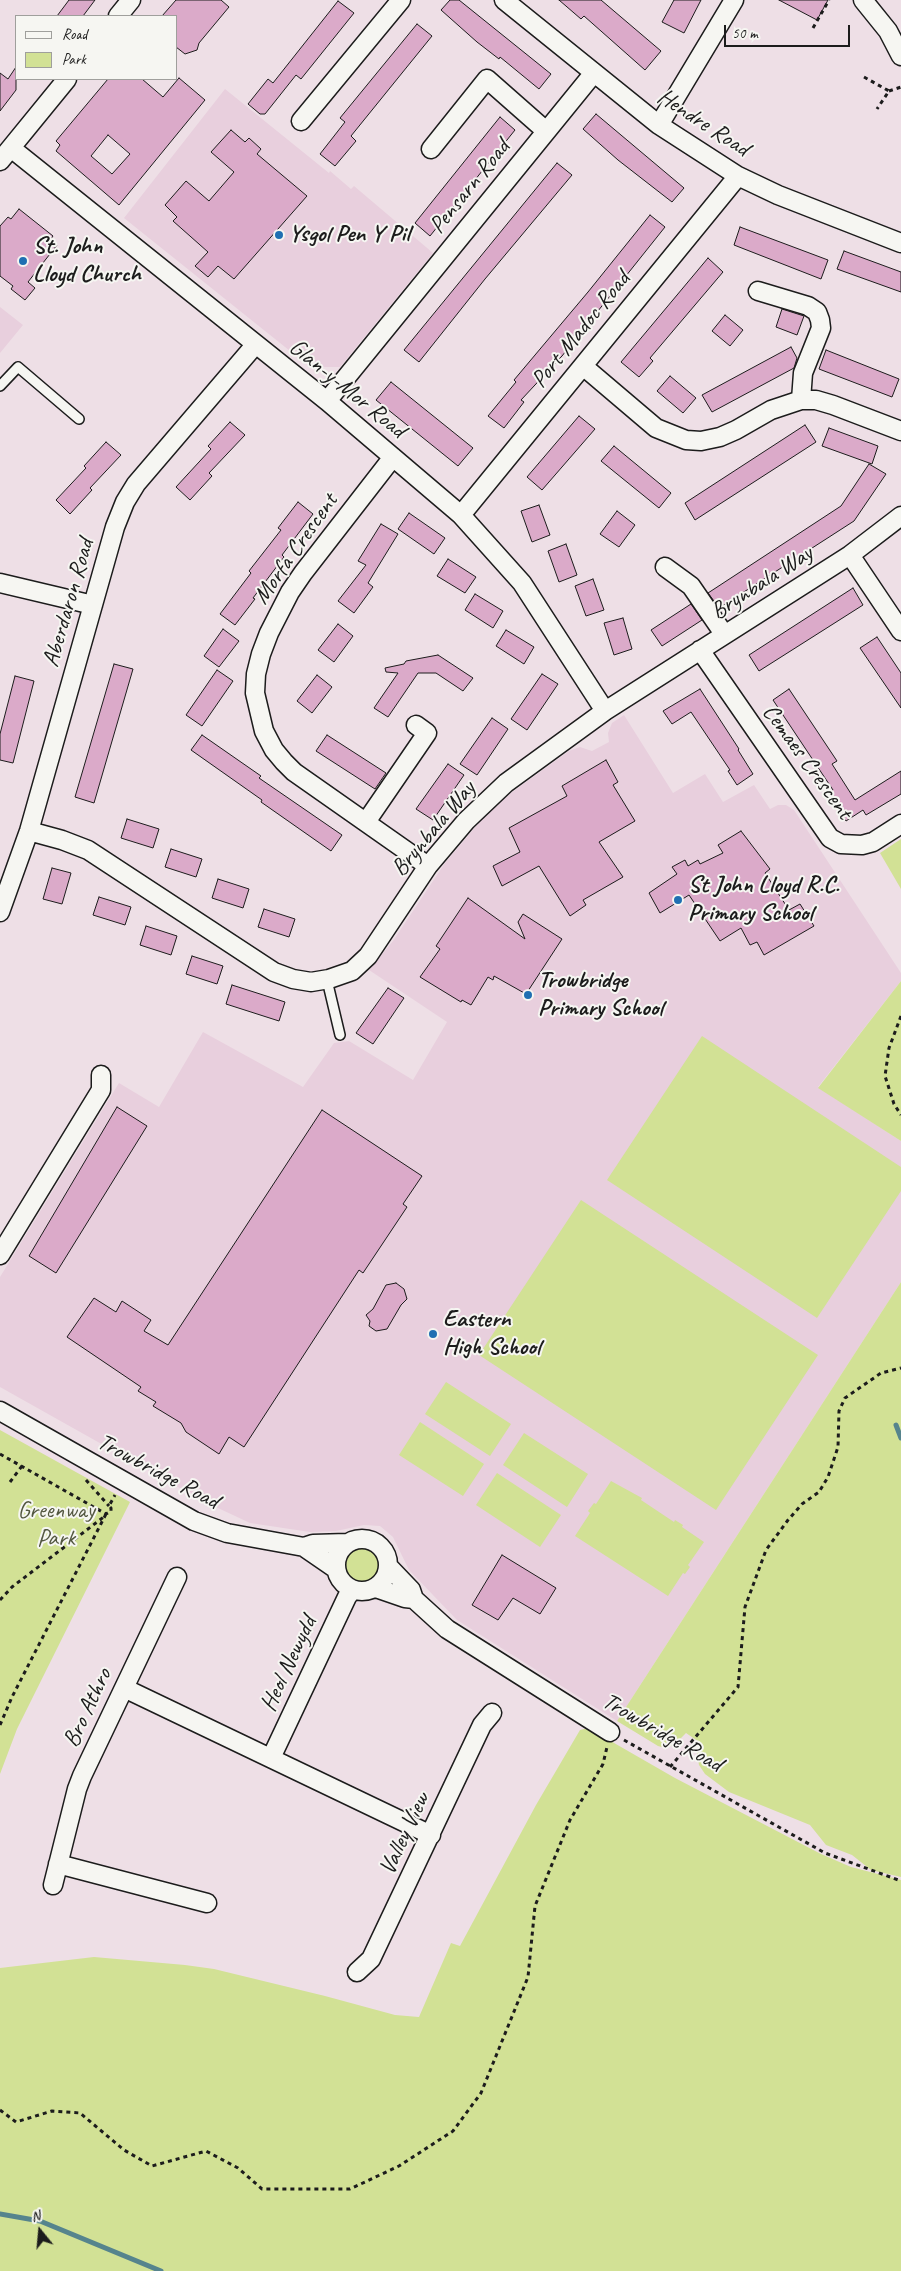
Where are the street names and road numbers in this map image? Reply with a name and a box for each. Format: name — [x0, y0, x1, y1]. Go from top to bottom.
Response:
street label: Hendre Road — [652, 83, 754, 163]
street label: Pensarn Road — [423, 134, 517, 240]
street label: Port Madoc Road — [525, 266, 637, 394]
street label: Glan-y-Mor Road — [283, 333, 411, 445]
street label: Morfa Crescent — [247, 488, 345, 610]
street label: Aberdaron Road — [37, 536, 101, 670]
street label: Brynbala Way — [706, 539, 818, 627]
street label: Cemaes Crescent — [756, 699, 858, 825]
street label: Brynbala Way — [386, 775, 482, 883]
street label: Trowbridge Road — [92, 1428, 224, 1516]
street label: Heol Newydd — [254, 1612, 324, 1716]
street label: Bro Athro — [57, 1664, 119, 1752]
street label: Trowbridge Road — [597, 1687, 727, 1779]
street label: Valley View — [373, 1788, 437, 1880]

